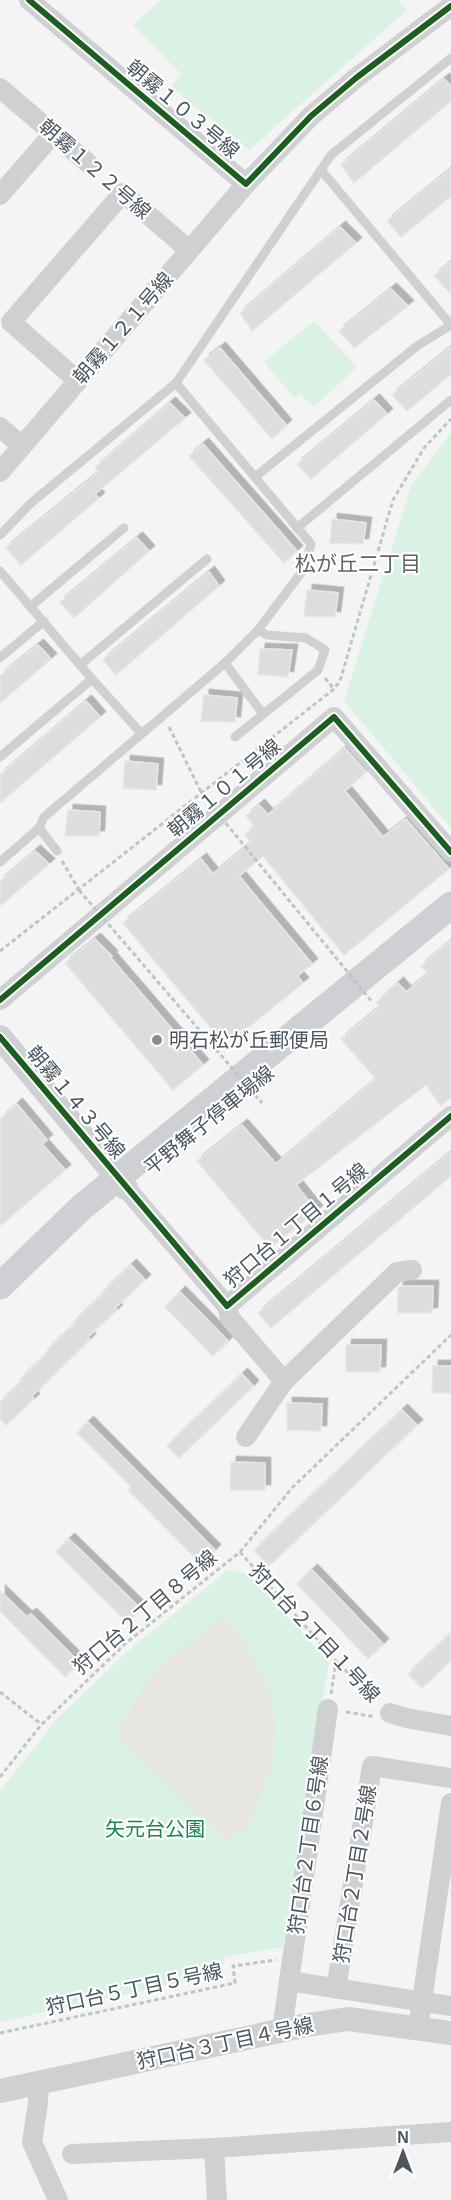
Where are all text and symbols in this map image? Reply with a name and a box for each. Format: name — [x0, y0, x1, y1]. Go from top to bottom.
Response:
street label: 朝霧１０３号線 — [122, 56, 244, 162]
street label: 朝霧１２２号線 — [35, 115, 155, 223]
street label: 朝霧１２１号線 — [69, 268, 177, 388]
district label: 松が丘二丁目 — [295, 552, 421, 575]
street label: 朝霧１０１号線 — [163, 735, 285, 841]
place label: 明石松が丘郵便局 — [169, 1029, 329, 1051]
marker: 明石松が丘郵便局 — [150, 1033, 164, 1047]
street label: 朝霧１４３号線 — [23, 1041, 129, 1163]
street label: 平野舞子停車場線 — [140, 1061, 278, 1179]
street label: 狩口台１丁目１号線 — [220, 1159, 372, 1291]
street label: 狩口台２丁目８号線 — [69, 1546, 221, 1678]
street label: 狩口台２丁目１号線 — [246, 1560, 384, 1706]
street label: 狩口台２丁目６号線 — [285, 1754, 331, 1936]
street label: 狩口台２丁目２号線 — [330, 1783, 380, 1965]
park label: 矢元台公園 — [105, 1818, 205, 1840]
street label: 狩口台５丁目５号線 — [44, 1960, 224, 2018]
street label: 狩口台３丁目４号線 — [135, 2014, 315, 2072]
north arrow — [373, 2122, 433, 2182]
text: N — [397, 2129, 409, 2146]

